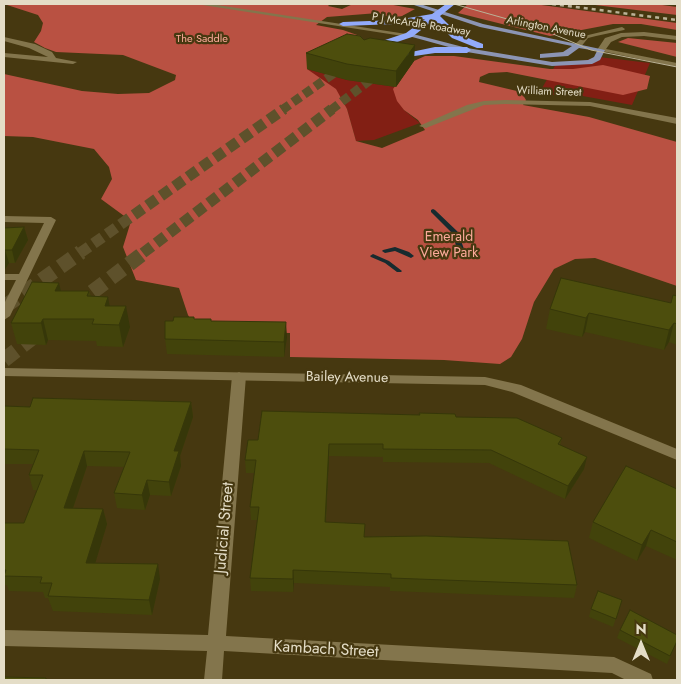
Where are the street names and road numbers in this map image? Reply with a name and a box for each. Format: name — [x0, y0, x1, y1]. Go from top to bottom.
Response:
street label: P J McArdle Roadway — [371, 11, 471, 39]
street label: Arlington Avenue — [505, 14, 587, 42]
street label: William Street — [516, 84, 582, 100]
street label: Bailey Avenue — [306, 369, 388, 387]
street label: Judicial Street — [211, 481, 239, 575]
street label: Kambach Street — [273, 638, 379, 662]

